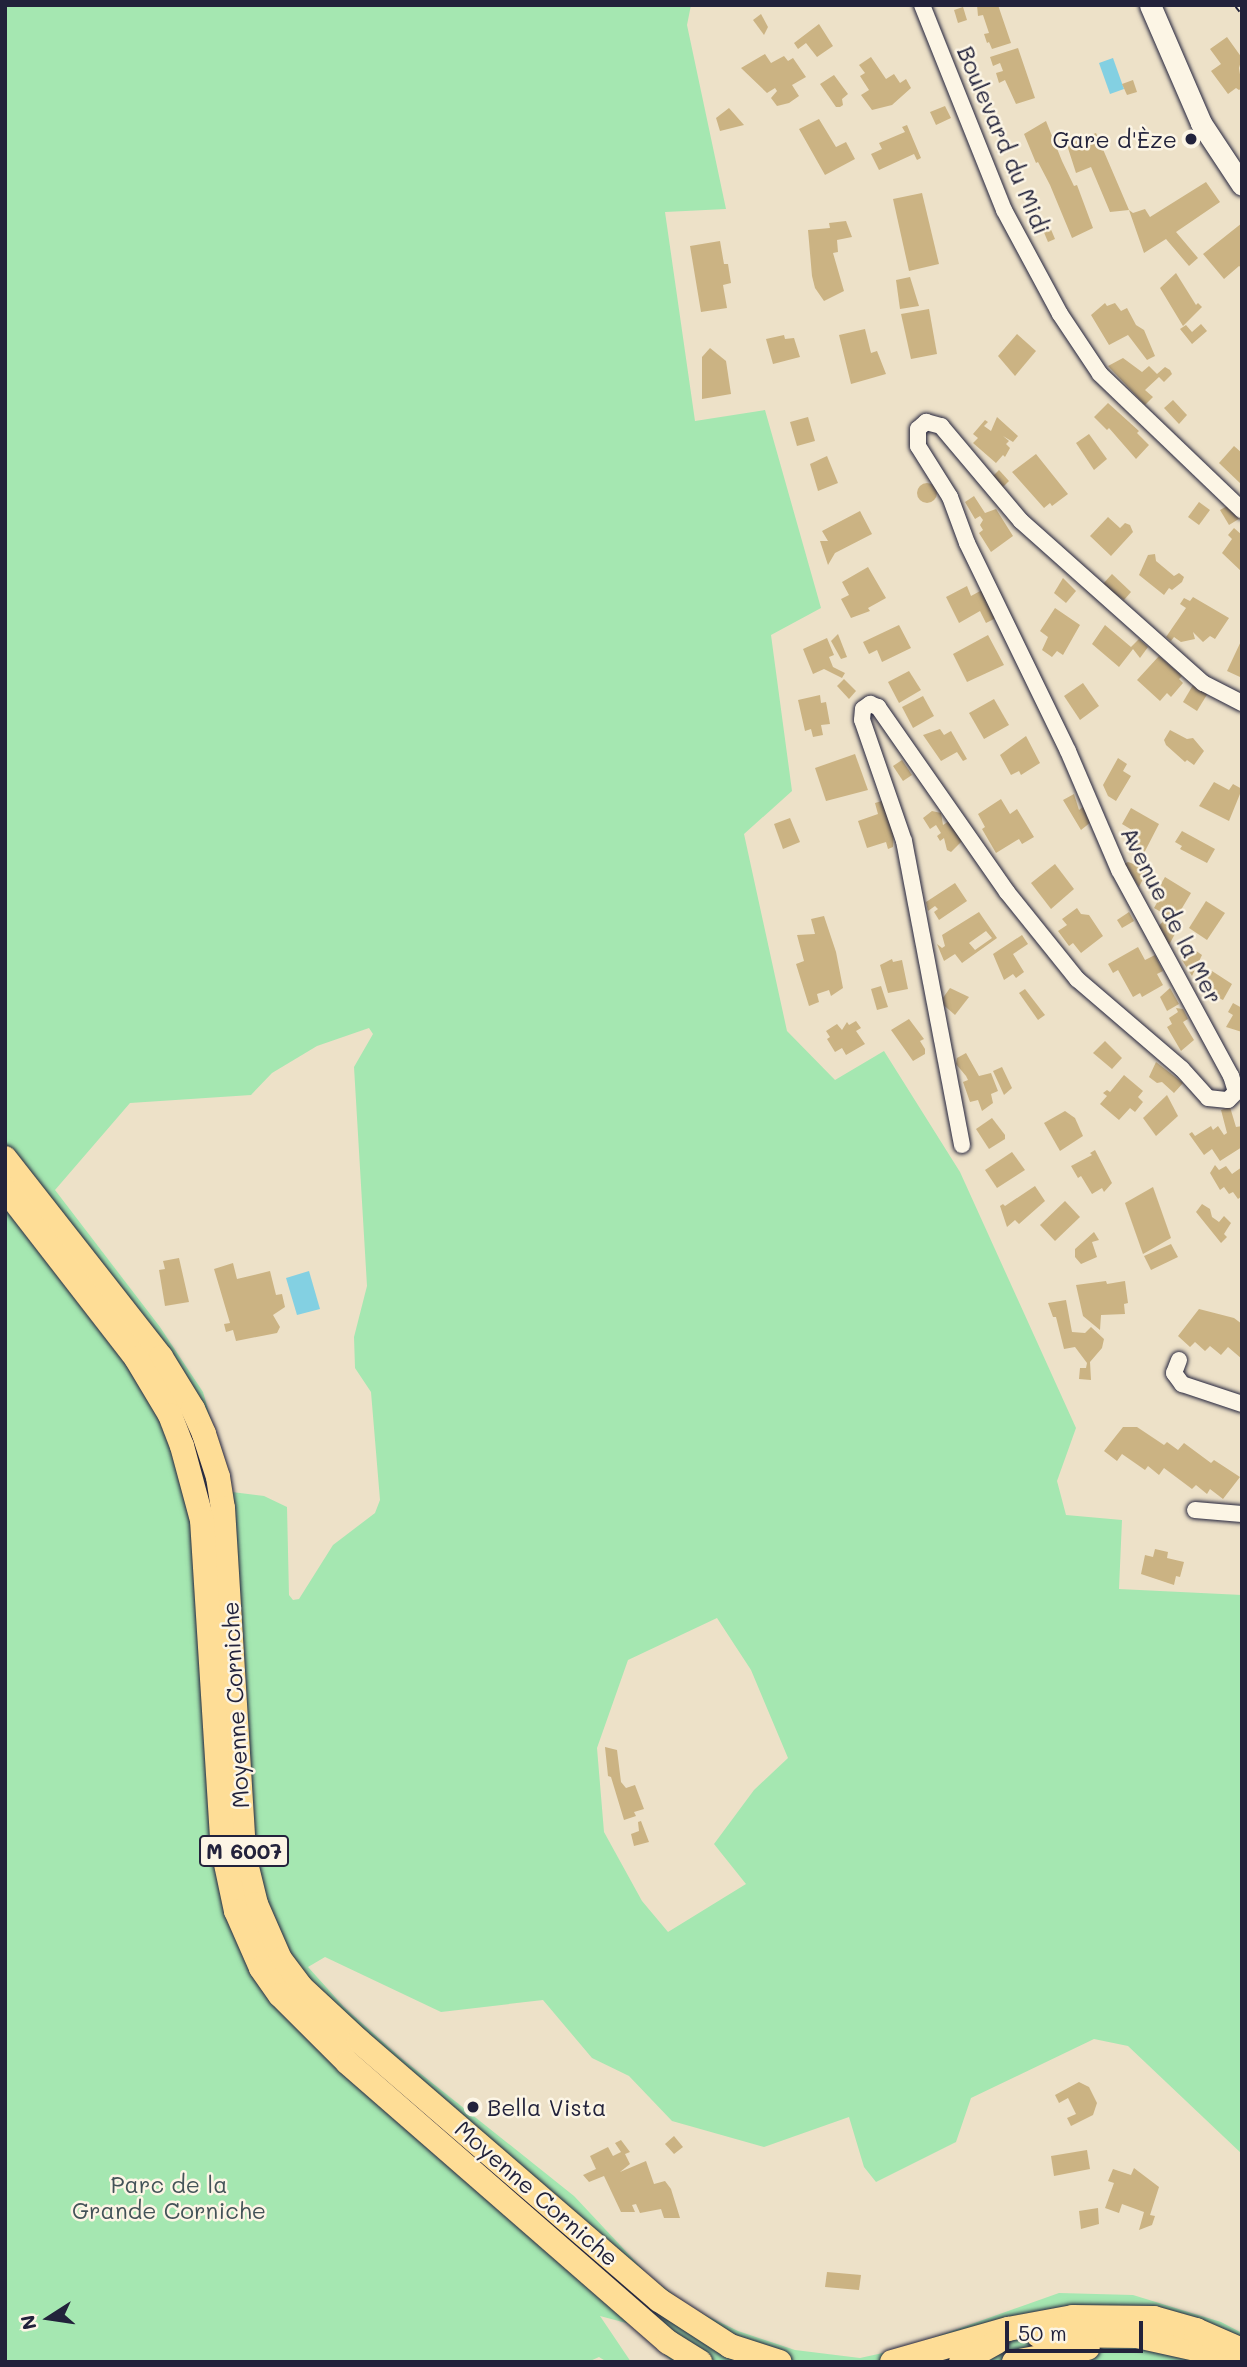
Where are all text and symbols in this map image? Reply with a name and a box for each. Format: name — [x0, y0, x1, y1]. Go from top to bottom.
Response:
street label: Boulevard du Midi — [952, 42, 1056, 238]
place label: Gare d'Èze — [1053, 125, 1177, 153]
marker: Gare d'Èze — [1183, 131, 1199, 147]
street label: Avenue de la Mer — [1116, 822, 1228, 1008]
street label: Moyenne Corniche — [216, 1601, 254, 1809]
road number: M 6007 — [198, 1834, 290, 1868]
place label: Bella Vista — [487, 2093, 606, 2121]
marker: Bella Vista — [465, 2099, 481, 2115]
street label: Moyenne Corniche — [450, 2115, 624, 2271]
park label: Parc de la Grande Corniche — [72, 2170, 266, 2224]
north arrow — [14, 2283, 84, 2353]
scale bar — [1009, 2308, 1147, 2352]
text: N — [14, 2313, 42, 2332]
text: 50 m — [1018, 2319, 1067, 2346]

